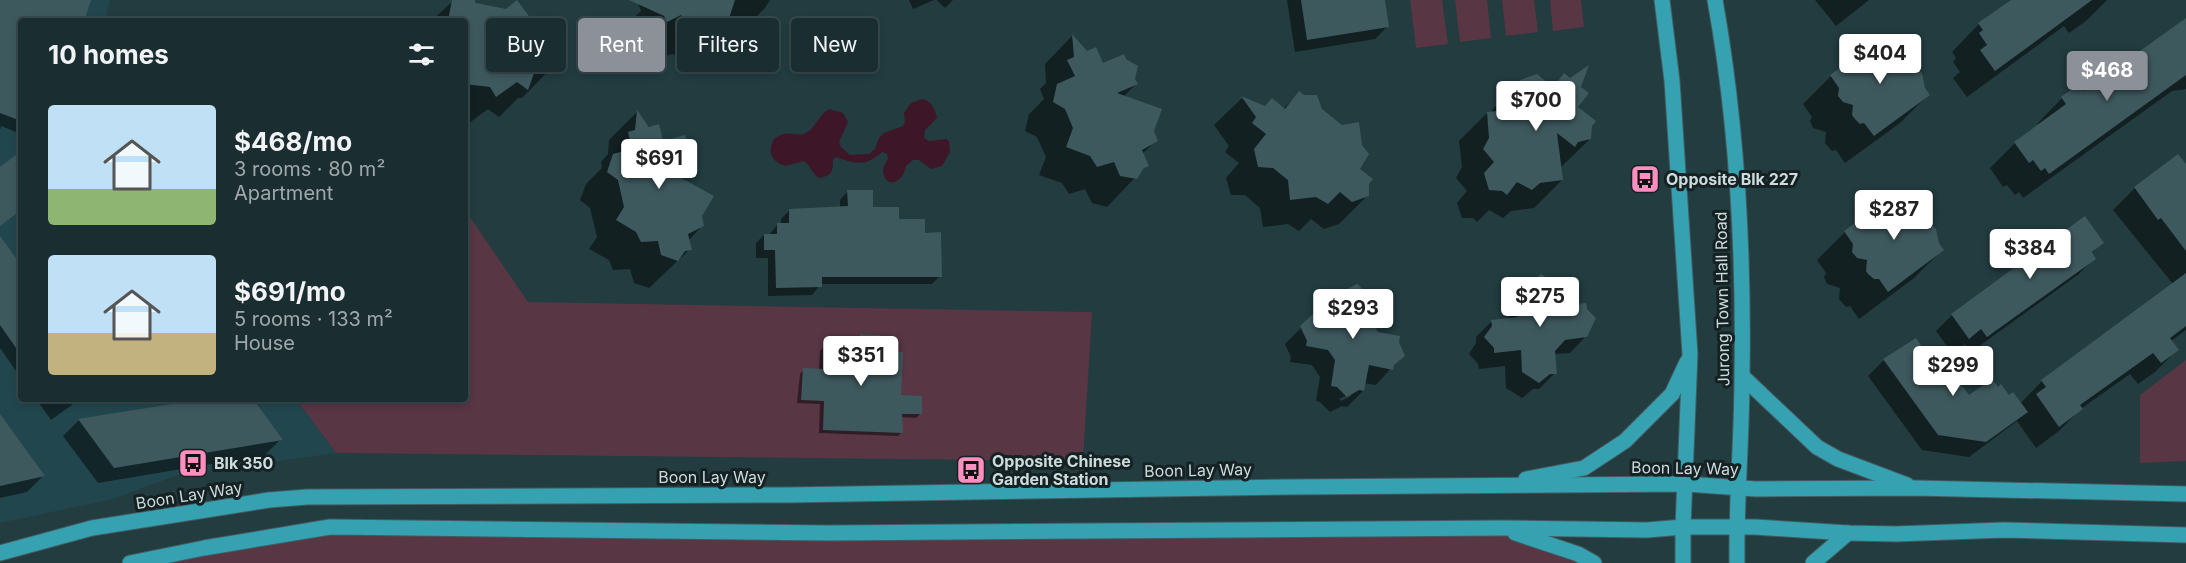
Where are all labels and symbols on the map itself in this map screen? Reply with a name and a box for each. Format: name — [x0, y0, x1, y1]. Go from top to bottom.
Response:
pin: $404 — [1844, 34, 1916, 85]
pin: $468 — [2071, 51, 2143, 102]
pin: $700 — [1500, 81, 1572, 132]
pin: $691 — [623, 139, 695, 190]
bus stop icon: Opposite Blk 227 — [1629, 163, 1661, 195]
place label: Opposite Blk 227 — [1666, 169, 1798, 189]
pin: $287 — [1858, 190, 1930, 241]
street label: Jurong Town Hall Road — [1710, 211, 1734, 387]
pin: $384 — [1994, 229, 2066, 280]
pin: $275 — [1504, 277, 1576, 328]
pin: $293 — [1317, 289, 1389, 340]
pin: $351 — [825, 336, 897, 387]
pin: $299 — [1917, 346, 1989, 397]
bus stop icon: Blk 350 — [177, 447, 209, 479]
place label: Opposite Chinese Garden Station — [992, 451, 1131, 489]
place label: Blk 350 — [214, 453, 274, 473]
bus stop icon: Opposite Chinese Garden Station — [955, 454, 987, 486]
street label: Boon Lay Way — [1631, 457, 1739, 479]
street label: Boon Lay Way — [1144, 459, 1252, 481]
street label: Boon Lay Way — [658, 467, 766, 487]
street label: Boon Lay Way — [134, 477, 244, 513]

